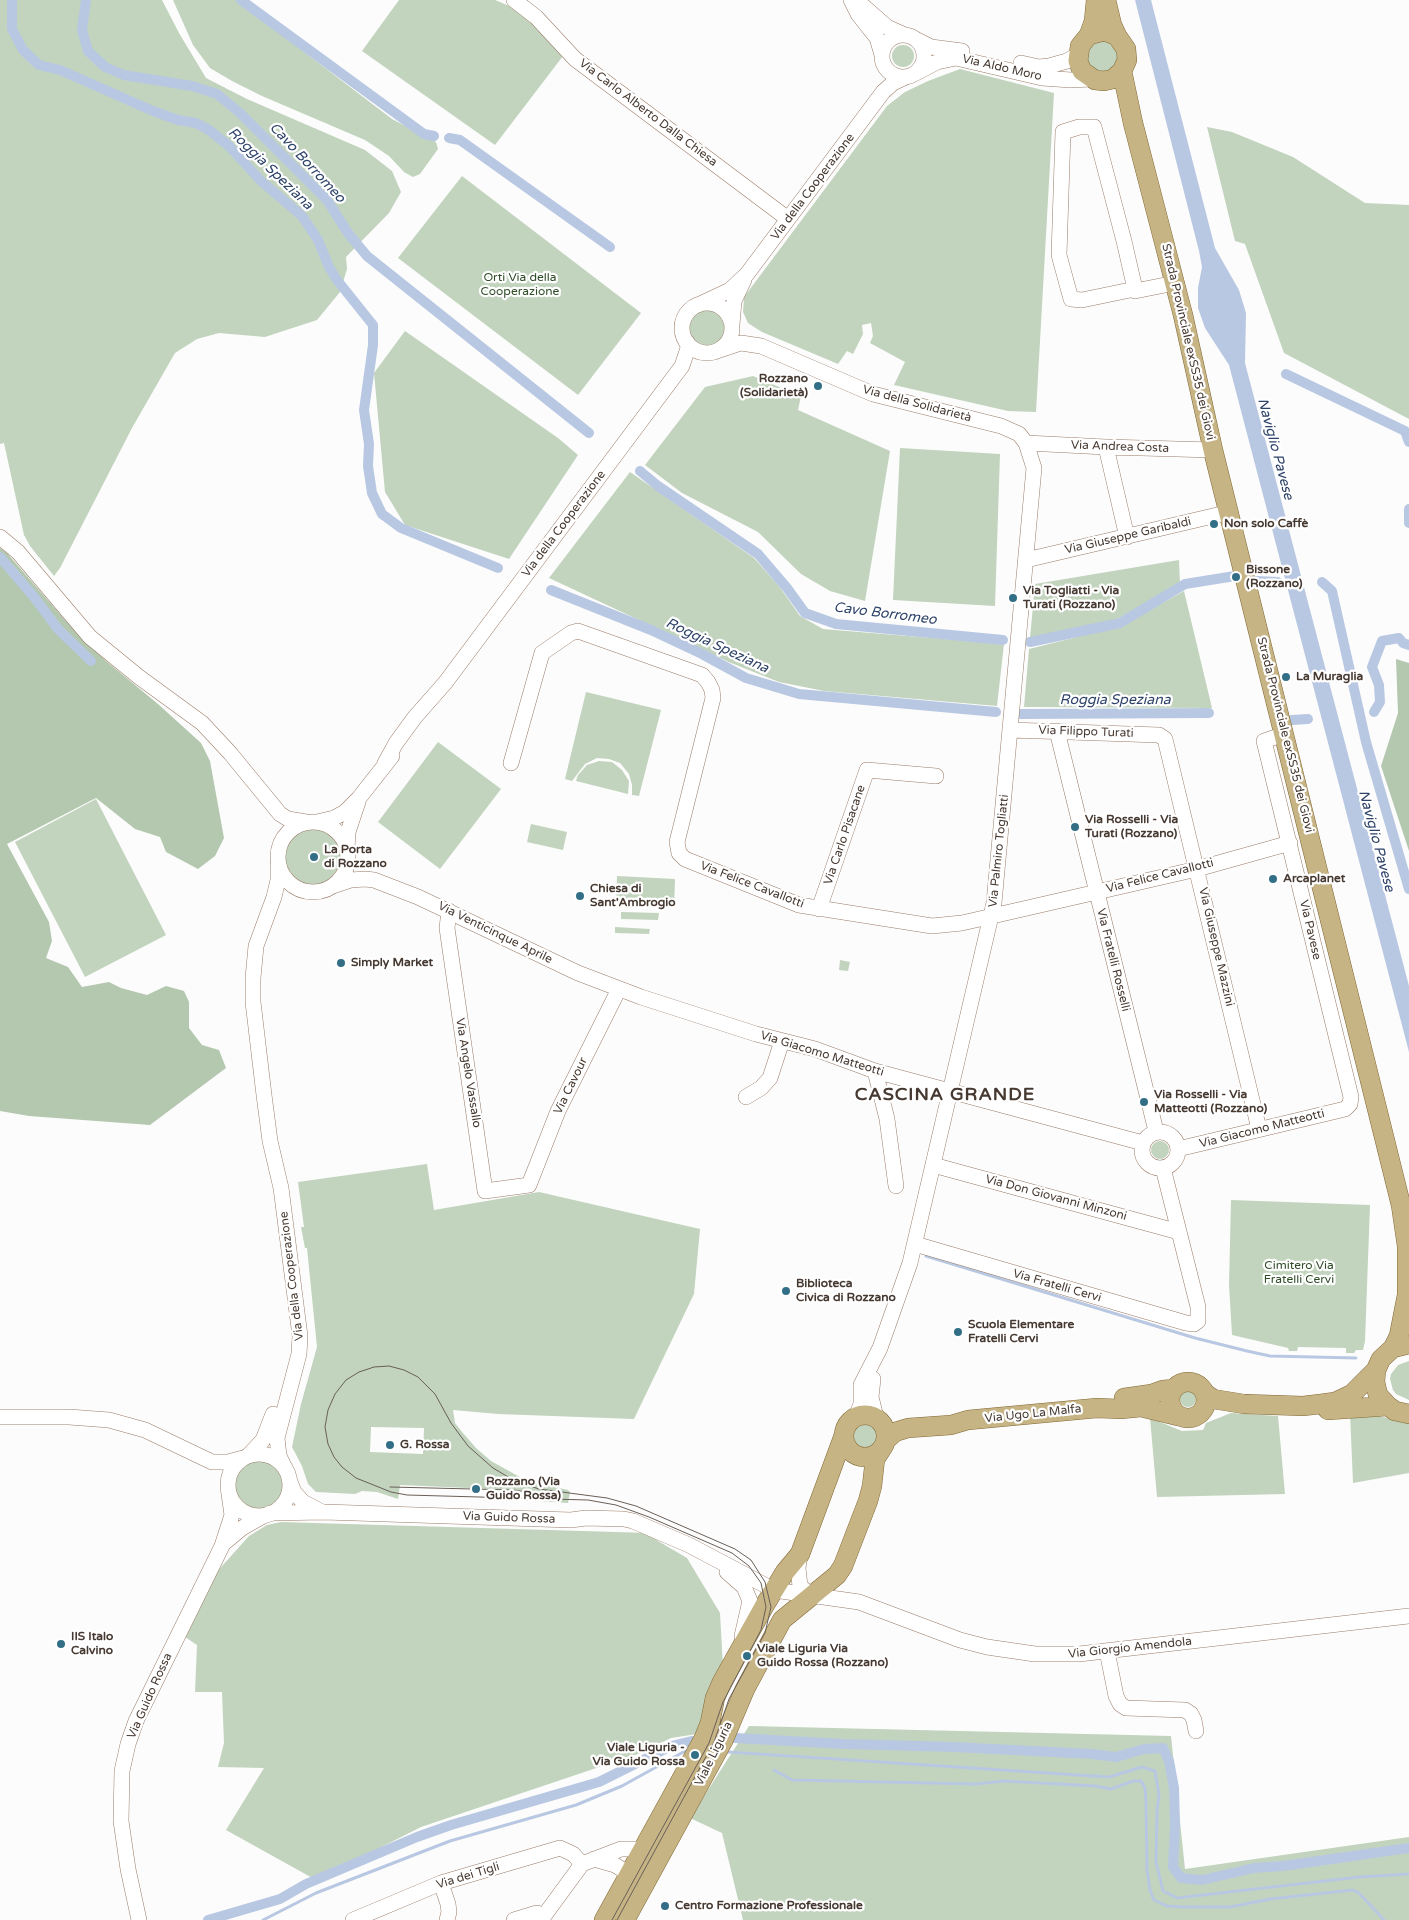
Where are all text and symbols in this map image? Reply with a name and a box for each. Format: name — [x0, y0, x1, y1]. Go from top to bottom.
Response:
street label: Via Aldo Moro — [961, 52, 1043, 84]
street label: Via Carlo Alberto Dalla Chiesa — [576, 56, 720, 170]
water label: Cavo Borromeo — [266, 119, 348, 207]
water label: Roggia Speziana — [224, 124, 316, 214]
street label: Via della Cooperazione — [768, 131, 858, 243]
street label: Strada Provinciale exSS35 dei Giovi — [1158, 242, 1218, 442]
park label: Orti Via della Cooperazione — [481, 271, 559, 299]
place label: Rozzano (Solidarietà) — [740, 372, 808, 400]
marker: Rozzano (Solidarietà) — [812, 380, 824, 392]
street label: Via della Solidarietà — [861, 383, 973, 425]
water label: Naviglio Pavese — [1253, 396, 1297, 502]
street label: Via Andrea Costa — [1071, 438, 1169, 456]
street label: Via della Cooperazione — [519, 468, 609, 580]
street label: Via Giuseppe Garibaldi — [1063, 514, 1193, 558]
place label: Non solo Caffè — [1224, 517, 1308, 531]
marker: Non solo Caffè — [1208, 518, 1220, 530]
place label: Bissone (Rozzano) — [1246, 563, 1303, 591]
marker: Bissone (Rozzano) — [1230, 571, 1242, 583]
place label: Via Togliatti - Via Turati (Rozzano) — [1023, 584, 1119, 612]
marker: Via Togliatti - Via Turati (Rozzano) — [1007, 592, 1019, 604]
water label: Cavo Borromeo — [833, 599, 937, 629]
water label: Roggia Speziana — [663, 615, 771, 677]
street label: Strada Provinciale exSS35 dei Giovi — [1254, 636, 1316, 834]
place label: La Muraglia — [1296, 670, 1363, 684]
marker: La Muraglia — [1280, 671, 1292, 683]
water label: Roggia Speziana — [1059, 692, 1171, 708]
street label: Via Filippo Turati — [1038, 723, 1134, 741]
street label: Via Carlo Pisacane — [821, 783, 869, 887]
water label: Naviglio Pavese — [1354, 788, 1398, 894]
street label: Via Palmiro Togliatti — [986, 794, 1012, 908]
place label: Via Rosselli - Via Turati (Rozzano) — [1085, 813, 1178, 841]
marker: Via Rosselli - Via Turati (Rozzano) — [1069, 821, 1081, 833]
place label: La Porta di Rozzano — [324, 843, 387, 871]
marker: La Porta di Rozzano — [308, 851, 320, 863]
street label: Via Felice Cavallotti — [1105, 856, 1215, 896]
street label: Via Felice Cavallotti — [698, 859, 806, 911]
place label: Arcaplanet — [1283, 872, 1345, 886]
marker: Arcaplanet — [1267, 873, 1279, 885]
place label: Chiesa di Sant'Ambrogio — [590, 882, 676, 910]
street label: Via Giuseppe Mazzini — [1195, 886, 1237, 1008]
marker: Chiesa di Sant'Ambrogio — [574, 890, 586, 902]
street label: Via Venticinque Aprile — [435, 899, 555, 967]
street label: Via Pavese — [1296, 899, 1324, 961]
street label: Via Fratelli Rosselli — [1093, 907, 1133, 1013]
place label: Simply Market — [351, 956, 433, 970]
marker: Simply Market — [335, 957, 347, 969]
street label: Via Angelo Vassallo — [452, 1017, 484, 1129]
street label: Via Giacomo Matteotti — [758, 1028, 886, 1080]
street label: Via Cavour — [551, 1055, 591, 1117]
district label: CASCINA GRANDE — [853, 1084, 1037, 1106]
place label: Via Rosselli - Via Matteotti (Rozzano) — [1154, 1088, 1267, 1116]
marker: Via Rosselli - Via Matteotti (Rozzano) — [1138, 1096, 1150, 1108]
street label: Via Giacomo Matteotti — [1198, 1106, 1326, 1152]
street label: Via Don Giovanni Minzoni — [984, 1172, 1128, 1224]
street label: Via della Cooperazione — [277, 1211, 307, 1341]
park label: Cimitero Via Fratelli Cervi — [1264, 1259, 1334, 1287]
street label: Via Fratelli Cervi — [1011, 1266, 1103, 1306]
place label: Biblioteca Civica di Rozzano — [796, 1277, 896, 1305]
marker: Biblioteca Civica di Rozzano — [780, 1285, 792, 1297]
place label: Scuola Elementare Fratelli Cervi — [968, 1318, 1074, 1346]
marker: Scuola Elementare Fratelli Cervi — [952, 1326, 964, 1338]
street label: Via Ugo La Malfa — [984, 1402, 1082, 1426]
place label: G. Rossa — [400, 1438, 449, 1452]
marker: G. Rossa — [384, 1439, 396, 1451]
place label: Rozzano (Via Guido Rossa) — [486, 1475, 561, 1503]
marker: Rozzano (Via Guido Rossa) — [470, 1483, 482, 1495]
street label: Via Guido Rossa — [463, 1509, 555, 1527]
place label: IIS Italo Calvino — [71, 1630, 113, 1658]
street label: Via Giorgio Amendola — [1067, 1634, 1193, 1662]
marker: IIS Italo Calvino — [55, 1638, 67, 1650]
place label: Viale Liguria Via Guido Rossa (Rozzano) — [757, 1642, 888, 1670]
marker: Viale Liguria Via Guido Rossa (Rozzano) — [741, 1650, 753, 1662]
street label: Via Guido Rossa — [125, 1651, 175, 1741]
street label: Viale Liguria — [692, 1719, 736, 1789]
place label: Viale Liguria - Via Guido Rossa — [592, 1741, 685, 1769]
marker: Viale Liguria - Via Guido Rossa — [689, 1749, 701, 1761]
street label: Via dei Tigli — [435, 1860, 501, 1892]
place label: Centro Formazione Professionale — [675, 1899, 863, 1913]
marker: Centro Formazione Professionale — [659, 1900, 671, 1912]

